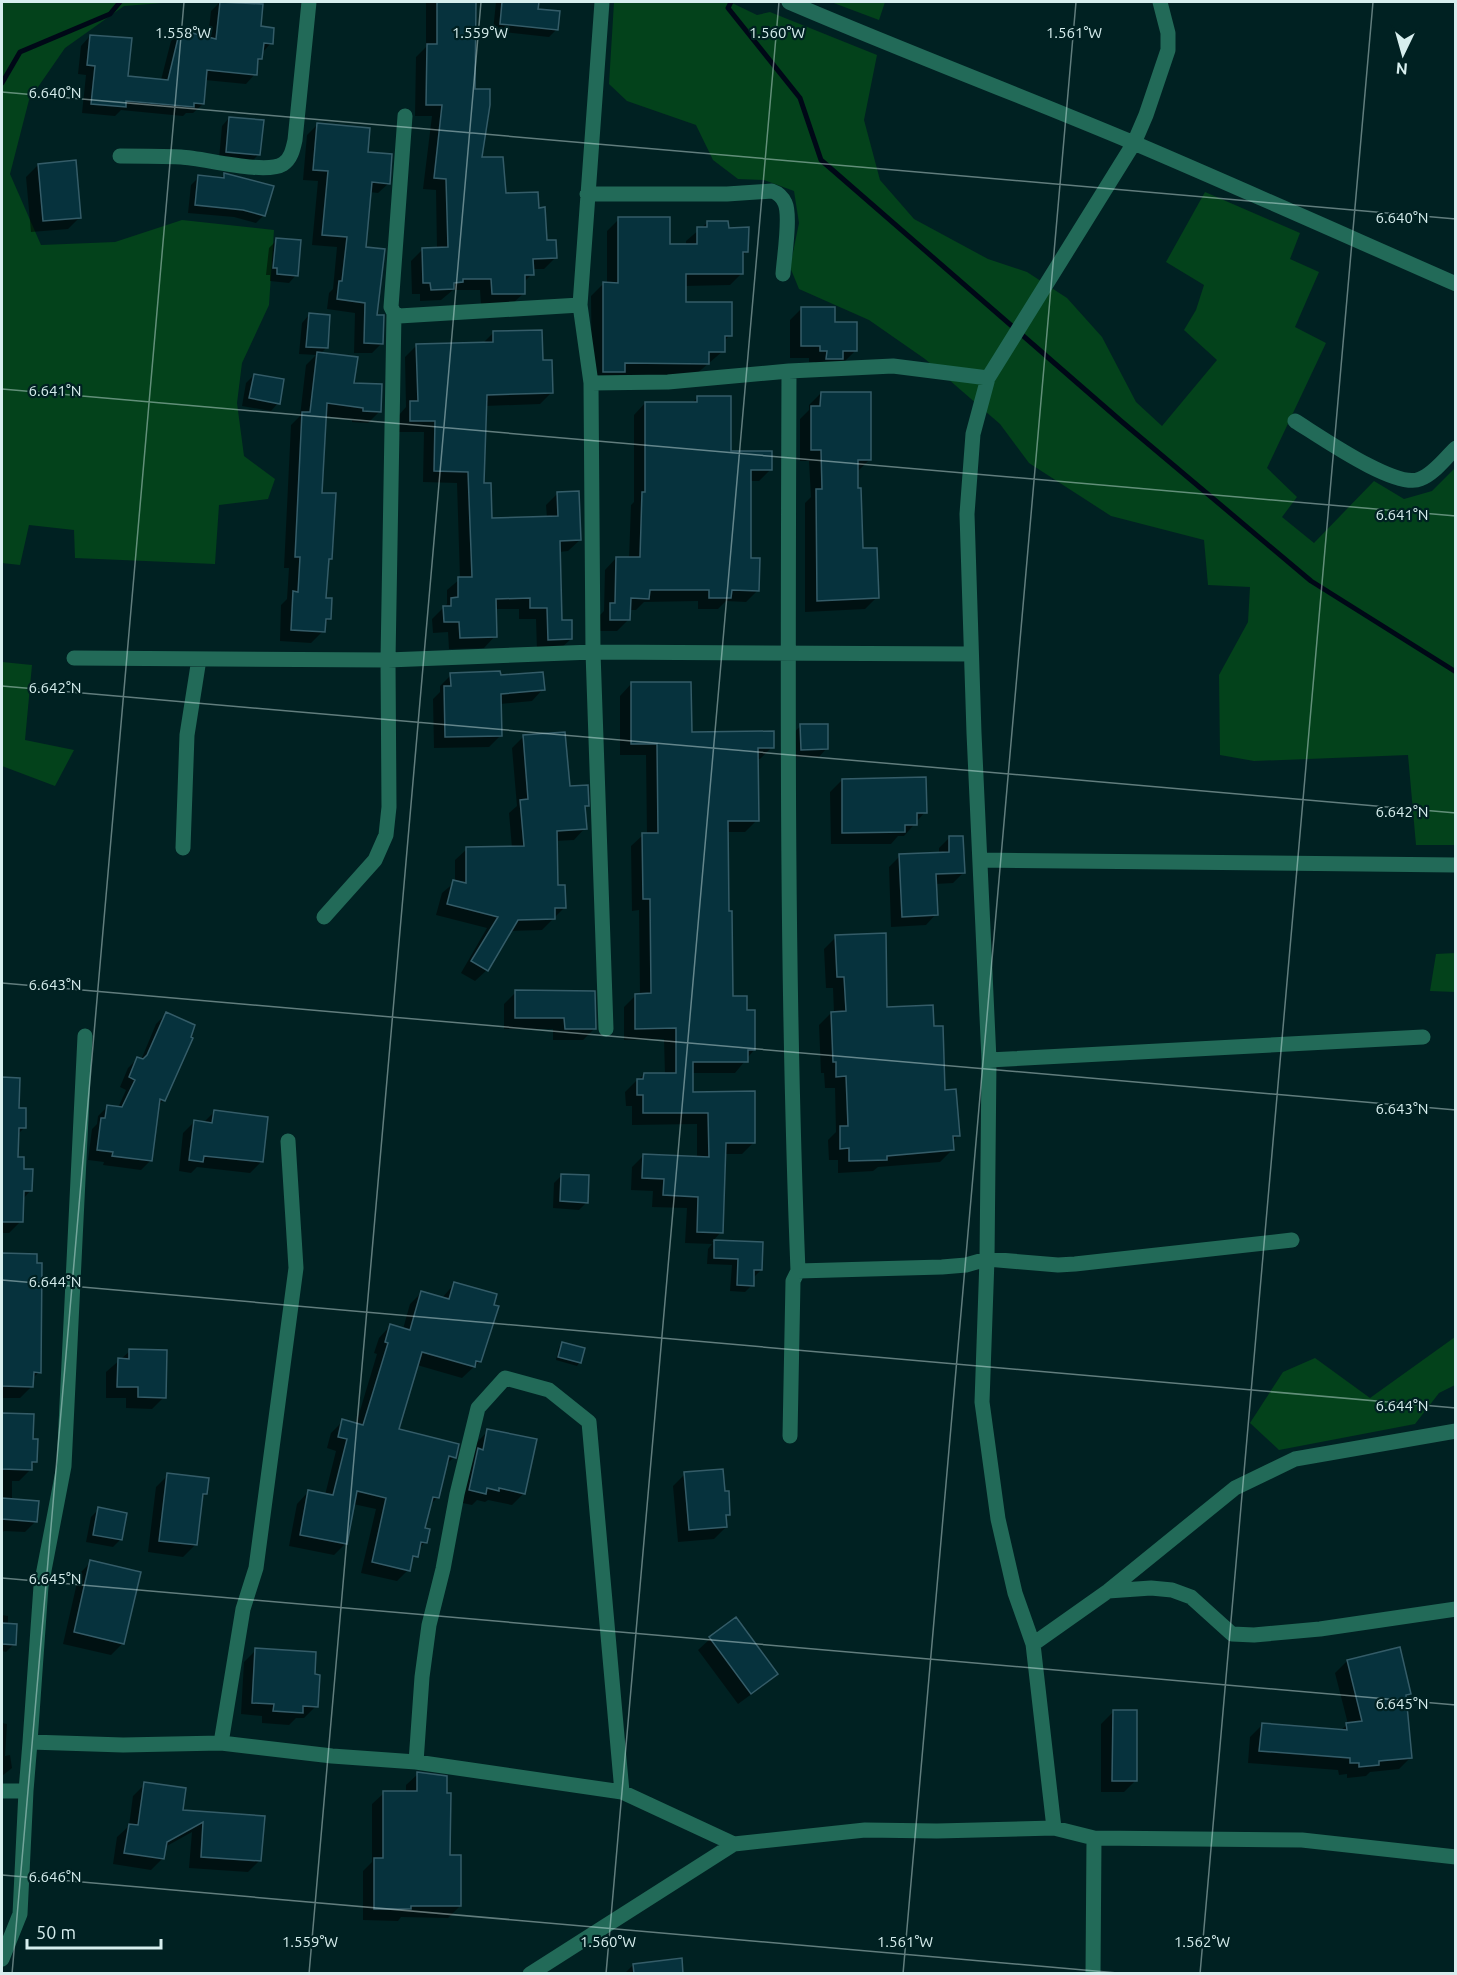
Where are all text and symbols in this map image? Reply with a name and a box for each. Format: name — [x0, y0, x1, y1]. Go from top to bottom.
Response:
text: 1.558°W — [155, 24, 211, 41]
text: 1.559°W — [452, 24, 508, 41]
text: 1.560°W — [749, 24, 805, 41]
text: 1.561°W — [1046, 24, 1102, 41]
north arrow — [1373, 24, 1433, 84]
text: N — [1395, 59, 1408, 78]
text: 6.640°N — [28, 84, 82, 101]
text: 6.640°N — [1375, 209, 1429, 226]
text: 6.641°N — [28, 382, 82, 399]
text: 6.641°N — [1375, 506, 1429, 523]
text: 6.642°N — [28, 679, 82, 696]
text: 6.642°N — [1375, 803, 1429, 820]
text: 6.643°N — [28, 976, 82, 993]
text: 6.643°N — [1375, 1100, 1429, 1117]
text: 6.644°N — [28, 1273, 82, 1290]
text: 6.644°N — [1375, 1397, 1429, 1414]
text: 6.645°N — [28, 1570, 82, 1587]
text: 6.645°N — [1375, 1695, 1429, 1712]
text: 6.646°N — [28, 1868, 82, 1885]
scale bar — [27, 1912, 160, 1950]
text: 50 m — [36, 1922, 76, 1942]
text: 1.559°W — [282, 1933, 338, 1950]
text: 1.560°W — [580, 1933, 636, 1950]
text: 1.561°W — [877, 1933, 933, 1950]
text: 1.562°W — [1174, 1933, 1230, 1950]

